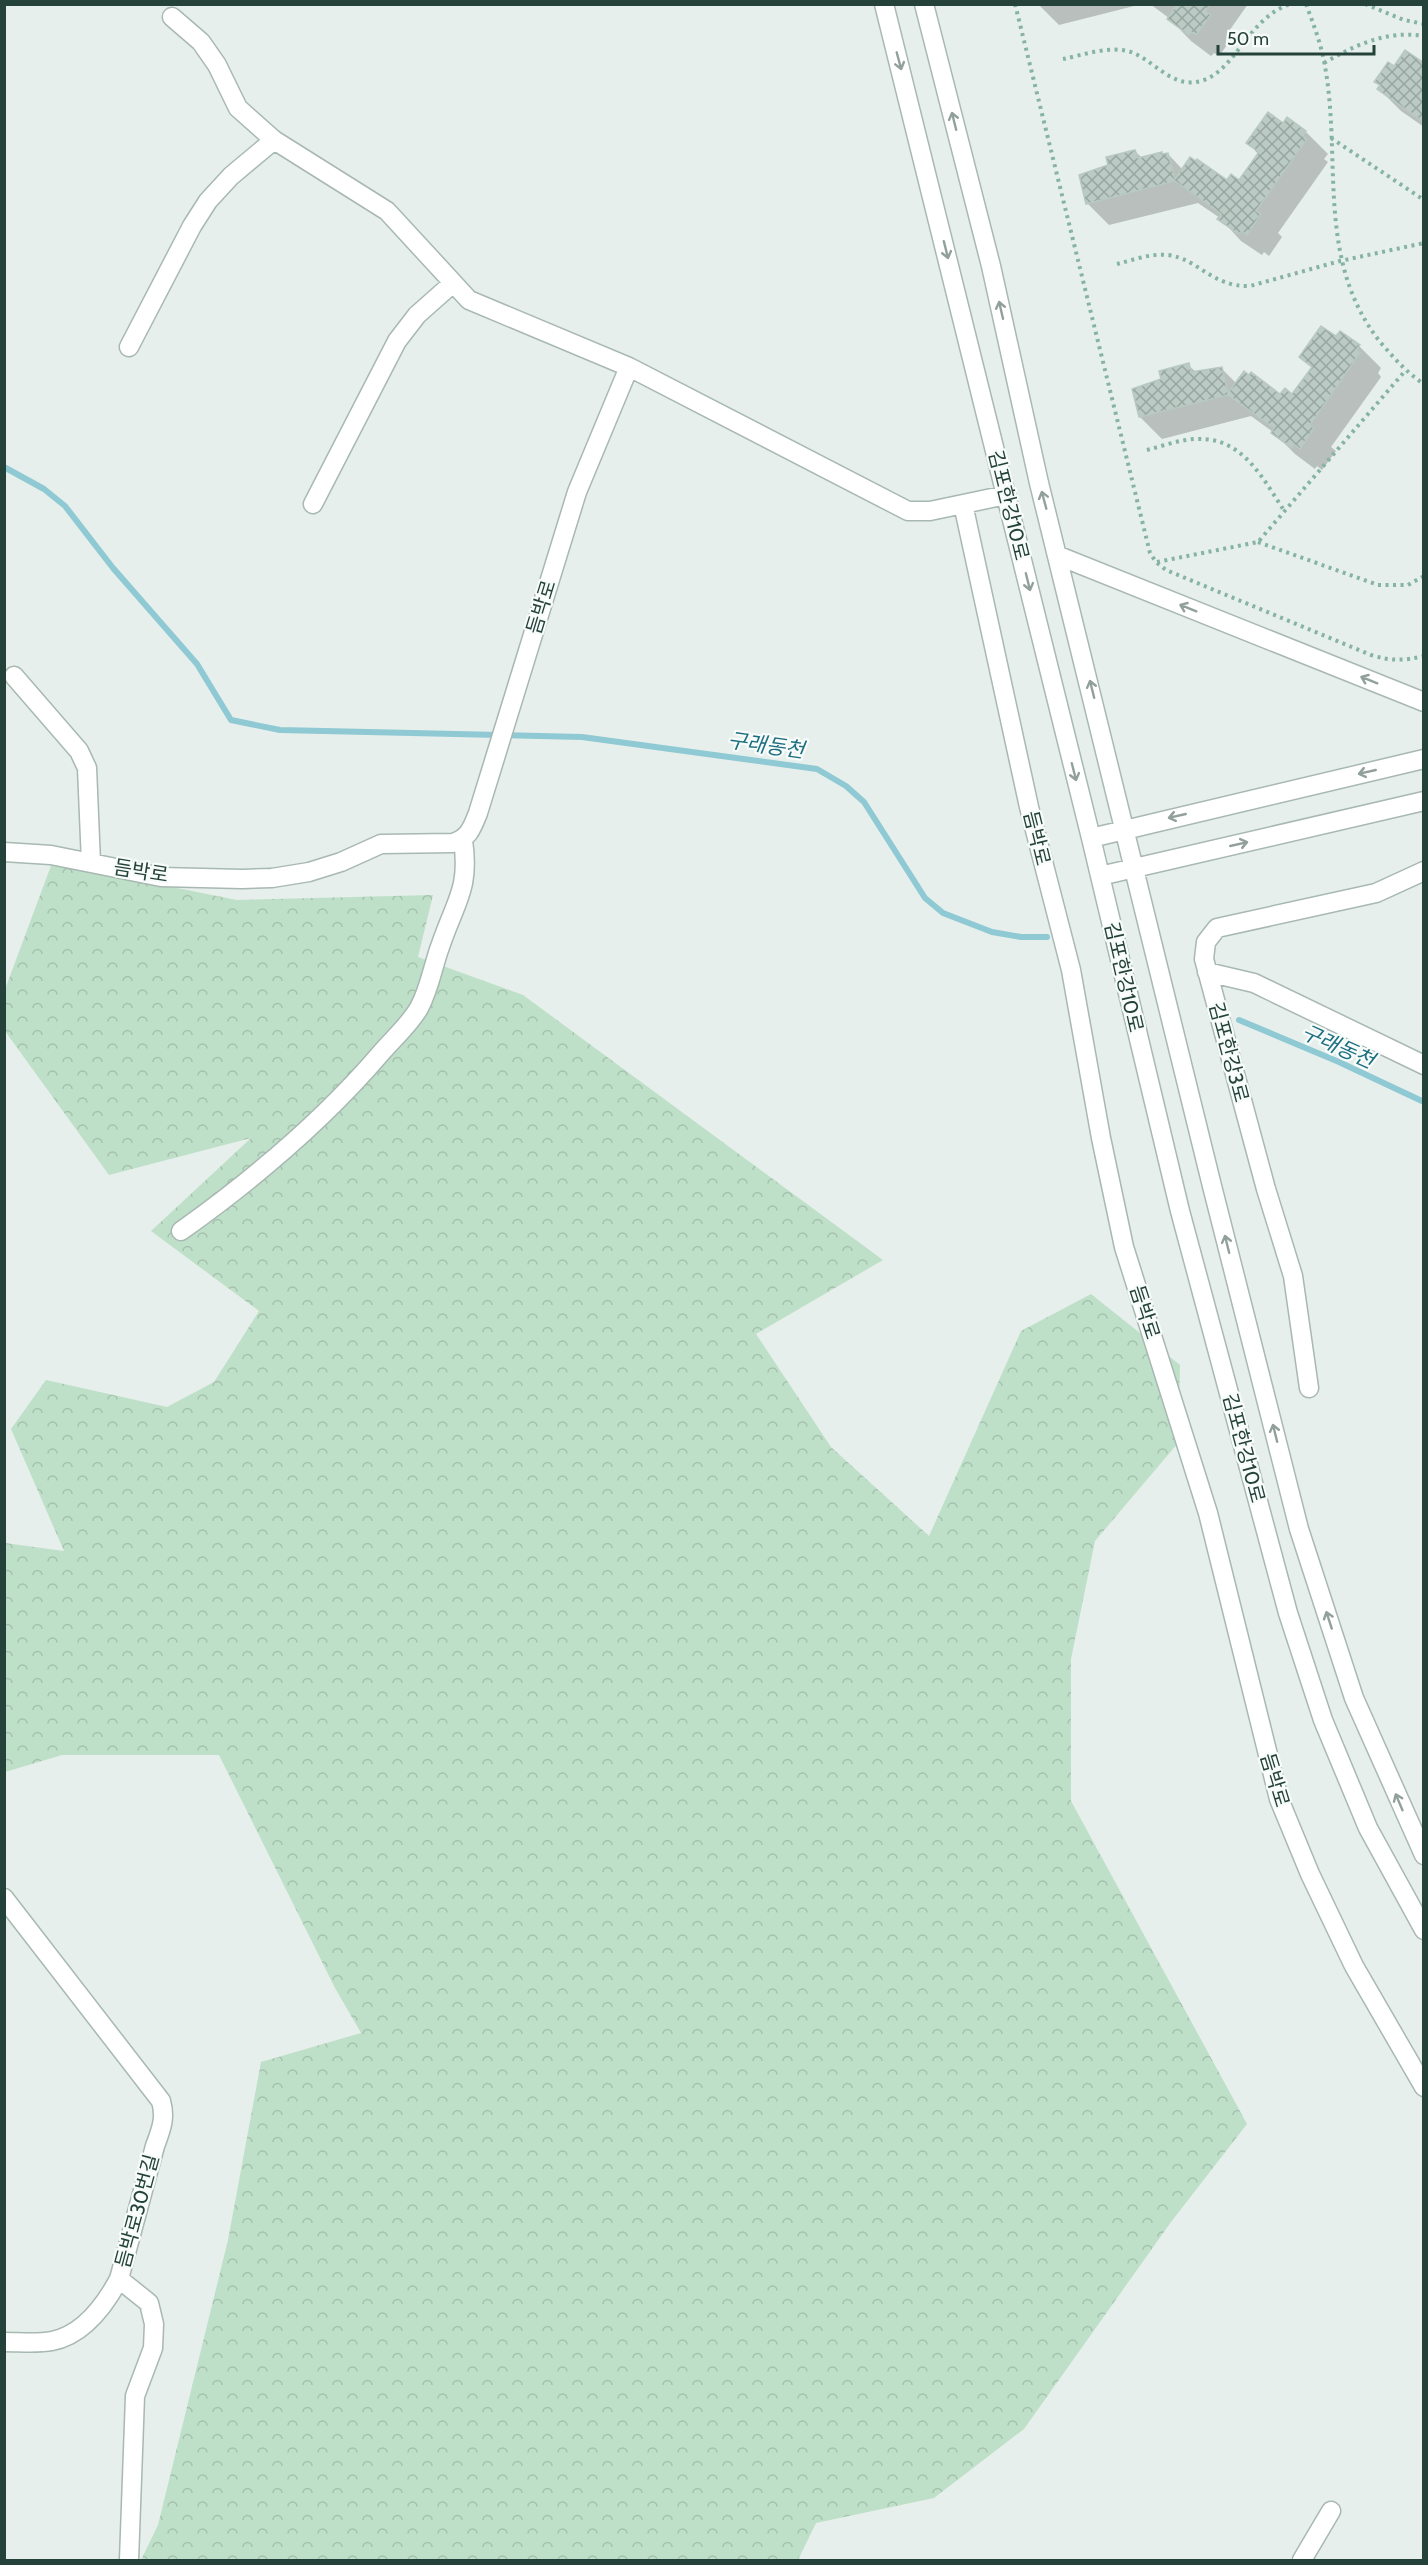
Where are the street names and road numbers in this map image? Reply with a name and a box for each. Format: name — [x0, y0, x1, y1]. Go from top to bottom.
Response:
street label: 김포한강10로 — [984, 448, 1034, 562]
street label: 듬박로 — [521, 577, 561, 637]
street label: 듬박로 — [1019, 808, 1055, 868]
street label: 듬박로 — [112, 855, 170, 887]
street label: 김포한강10로 — [1100, 919, 1148, 1035]
street label: 김포한강3로 — [1204, 999, 1254, 1105]
street label: 듬박로 — [1125, 1282, 1165, 1342]
street label: 김포한강10로 — [1218, 1391, 1270, 1505]
street label: 듬박로 — [1255, 1750, 1295, 1810]
street label: 듬박로30번길 — [110, 2151, 164, 2271]

